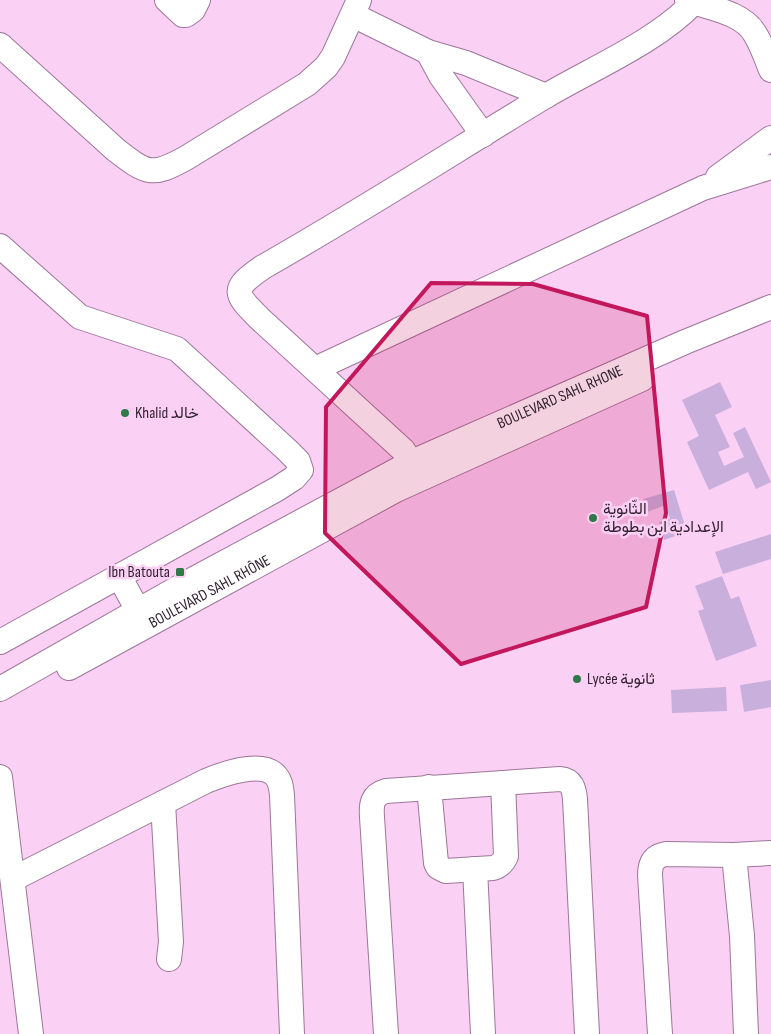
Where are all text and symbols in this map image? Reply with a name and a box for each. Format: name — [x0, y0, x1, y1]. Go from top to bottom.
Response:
street label: BOULEVARD SAHL RHONE — [494, 361, 626, 433]
place label: Khalid خالد — [135, 404, 199, 423]
marker: Khalid خالد — [119, 407, 131, 419]
place label: الثّانوية الإعدادية ابن بطوطة — [603, 499, 724, 537]
marker: الثّانوية الإعدادية ابن بطوطة — [587, 512, 599, 524]
street label: BOULEVARD SAHL RHÔNE — [146, 551, 274, 632]
place label: Ibn Batouta — [108, 563, 170, 582]
marker: Ibn Batouta — [174, 566, 186, 578]
place label: Lycée ثانوية — [587, 670, 655, 689]
marker: Lycée ثانوية — [571, 673, 583, 685]

